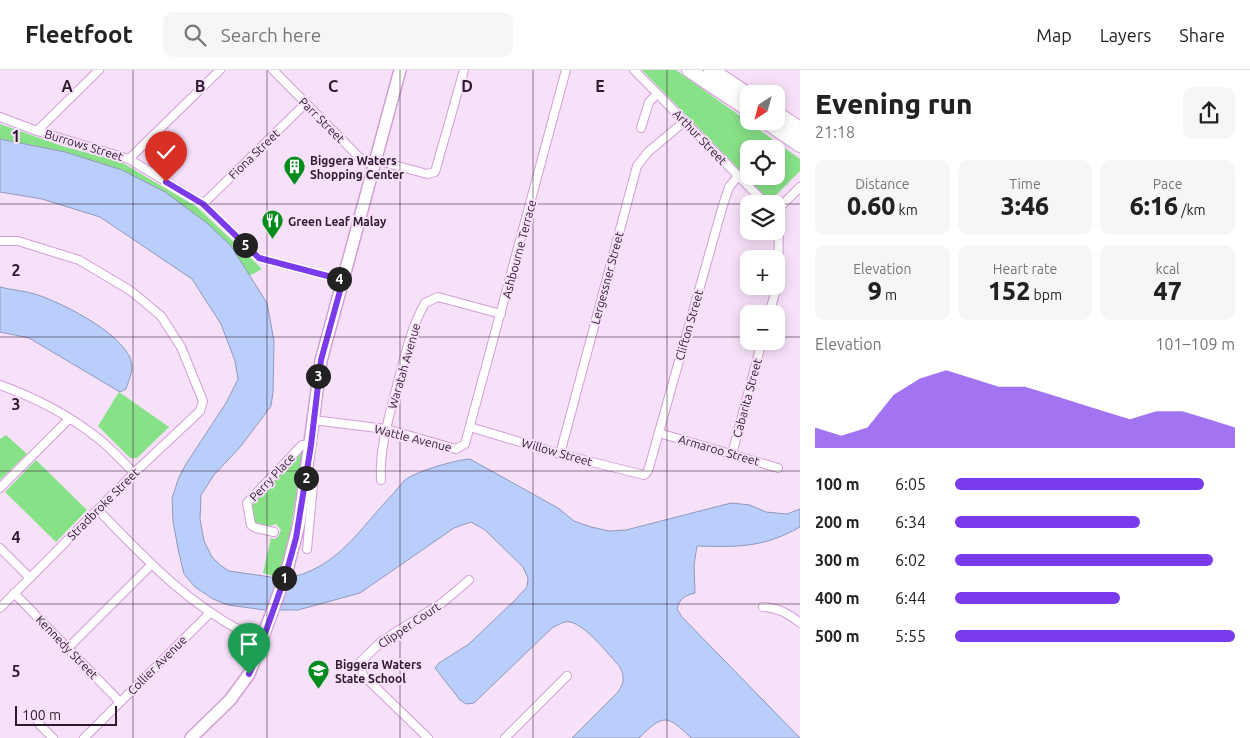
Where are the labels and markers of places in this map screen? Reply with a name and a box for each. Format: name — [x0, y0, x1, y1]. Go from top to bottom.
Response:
pin — [145, 131, 187, 182]
place label: Biggera Waters Shopping Center — [310, 154, 404, 181]
building icon: Biggera Waters Shopping Center — [282, 155, 306, 186]
restaurant icon: Green Leaf Malay — [260, 209, 284, 240]
place label: Green Leaf Malay — [288, 215, 387, 228]
pin: 5 — [232, 232, 258, 258]
pin: 4 — [326, 266, 352, 292]
pin: 3 — [306, 364, 330, 388]
pin: 2 — [294, 466, 318, 490]
pin: 1 — [272, 566, 296, 590]
pin — [228, 623, 270, 674]
place label: Biggera Waters State School — [335, 658, 422, 685]
school or university icon: Biggera Waters State School — [307, 659, 331, 690]

